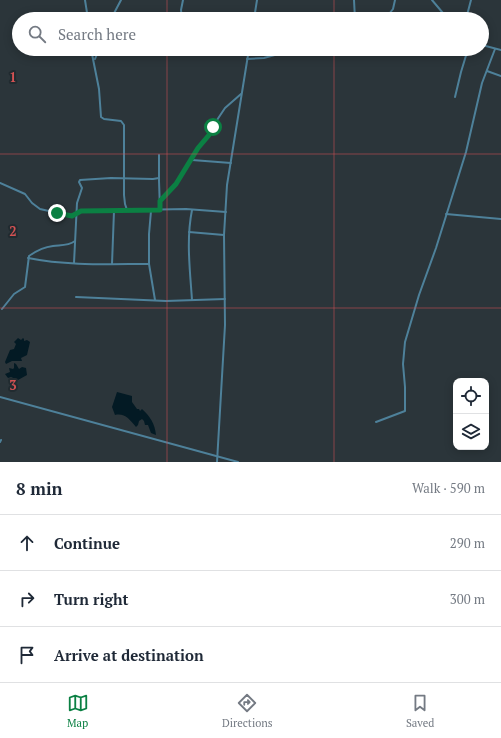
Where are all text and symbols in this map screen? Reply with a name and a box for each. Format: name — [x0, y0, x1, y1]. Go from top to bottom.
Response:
search box — [12, 12, 489, 56]
icon: search — [26, 23, 48, 45]
text: Search here — [58, 24, 136, 44]
text: 1 — [9, 68, 17, 86]
route start — [204, 118, 222, 136]
route end — [48, 204, 66, 222]
text: 2 — [9, 222, 17, 240]
text: 3 — [9, 376, 17, 394]
map controls — [453, 378, 489, 450]
button: locate — [453, 378, 489, 414]
button: layers — [453, 414, 489, 450]
text: 8 min — [16, 477, 63, 500]
text: Walk · 590 m — [412, 479, 485, 497]
icon: ahead — [16, 532, 38, 554]
text: Continue — [54, 533, 120, 553]
text: 290 m — [450, 534, 485, 552]
icon: right — [16, 588, 38, 610]
text: Turn right — [54, 589, 129, 609]
text: 300 m — [450, 590, 485, 608]
icon: arrive — [16, 644, 38, 666]
text: Arrive at destination — [54, 645, 204, 665]
tab: Map — [67, 692, 89, 730]
tab: Directions — [222, 692, 273, 730]
tab: Saved — [406, 692, 434, 730]

